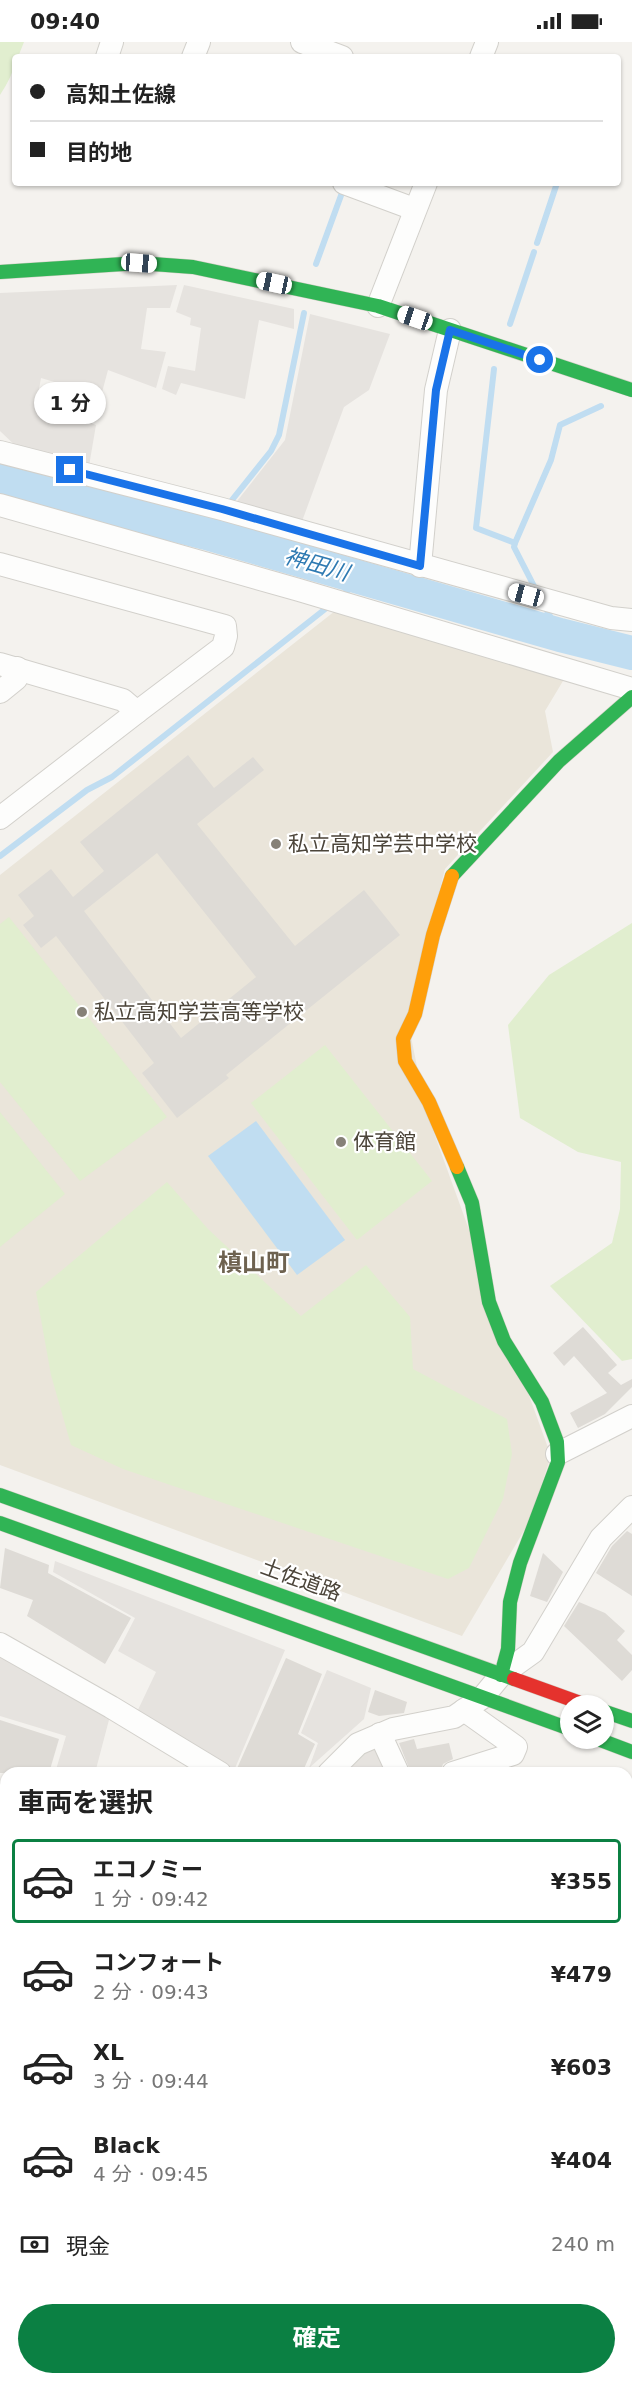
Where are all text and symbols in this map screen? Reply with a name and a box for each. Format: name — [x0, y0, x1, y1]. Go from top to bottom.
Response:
text: 09:40 — [30, 9, 100, 34]
text: 高知土佐線 — [66, 82, 176, 107]
text: 目的地 — [66, 140, 132, 165]
car — [120, 253, 158, 273]
car — [255, 270, 293, 296]
car — [395, 304, 435, 332]
route start — [526, 346, 553, 373]
callout: 1 分 — [34, 383, 106, 425]
text: 1 分 — [50, 391, 90, 415]
route end — [56, 456, 83, 483]
water label: 神田川 — [282, 543, 354, 586]
car — [506, 582, 546, 608]
place label: 私立高知学芸中学校 — [288, 832, 477, 856]
marker: 私立高知学芸中学校 — [269, 837, 283, 851]
place label: 私立高知学芸高等学校 — [94, 1000, 304, 1024]
marker: 私立高知学芸高等学校 — [75, 1005, 89, 1019]
place label: 体育館 — [353, 1130, 416, 1154]
marker: 体育館 — [334, 1135, 348, 1149]
district label: 槙山町 — [218, 1249, 290, 1277]
street label: 土佐道路 — [257, 1554, 345, 1606]
map controls — [560, 1695, 614, 1749]
button: layers — [560, 1695, 614, 1749]
text: 車両を選択 — [18, 1787, 153, 1818]
icon: car — [21, 1854, 75, 1908]
text: エコノミー — [93, 1857, 203, 1882]
text: ¥355 — [551, 1869, 612, 1894]
text: 1 分 · 09:42 — [93, 1887, 209, 1911]
icon: car — [21, 1947, 75, 2001]
text: コンフォート — [93, 1950, 224, 1975]
text: ¥479 — [551, 1962, 612, 1987]
text: 2 分 · 09:43 — [93, 1980, 209, 2004]
icon: car — [21, 2040, 75, 2094]
text: XL — [93, 2040, 124, 2065]
text: ¥603 — [551, 2055, 612, 2080]
text: 3 分 · 09:44 — [93, 2069, 209, 2093]
icon: car — [21, 2133, 75, 2187]
text: Black — [93, 2133, 160, 2158]
text: ¥404 — [551, 2148, 612, 2173]
text: 4 分 · 09:45 — [93, 2162, 209, 2186]
icon: cash — [18, 2228, 51, 2261]
text: 240 m — [551, 2232, 615, 2256]
text: 現金 — [66, 2234, 110, 2259]
button: 確定 — [18, 2304, 615, 2373]

